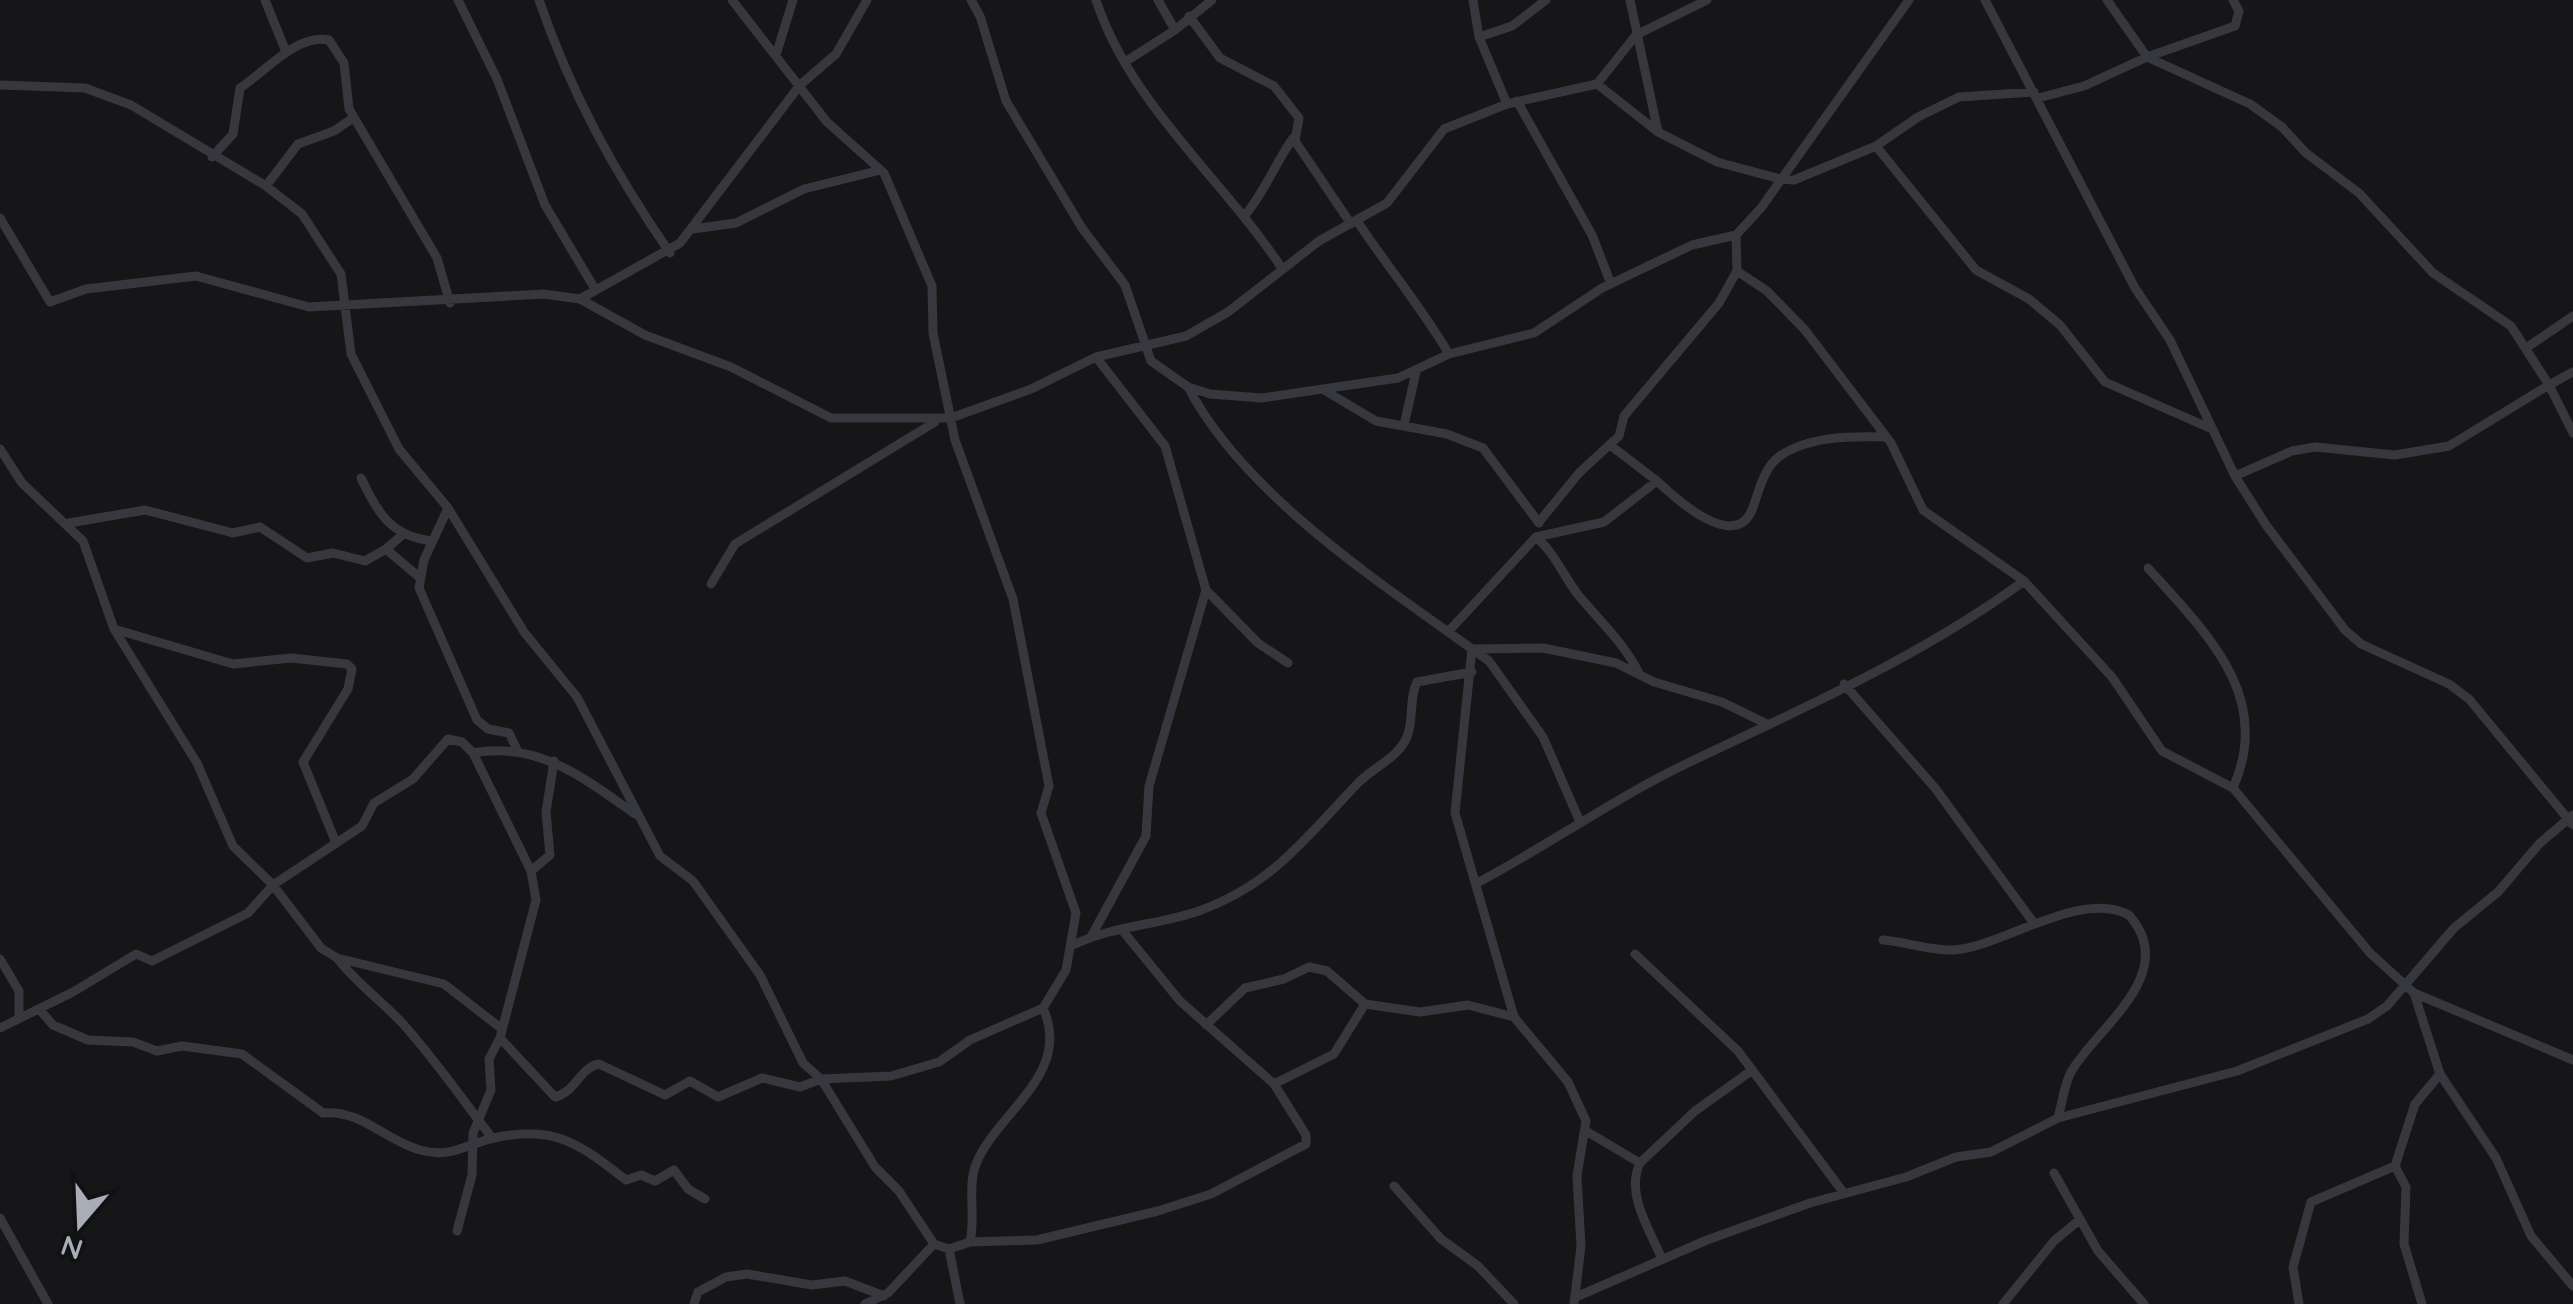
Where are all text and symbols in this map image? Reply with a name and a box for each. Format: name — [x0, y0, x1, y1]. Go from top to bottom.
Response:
north arrow — [30, 1174, 130, 1274]
text: N — [56, 1228, 87, 1268]

